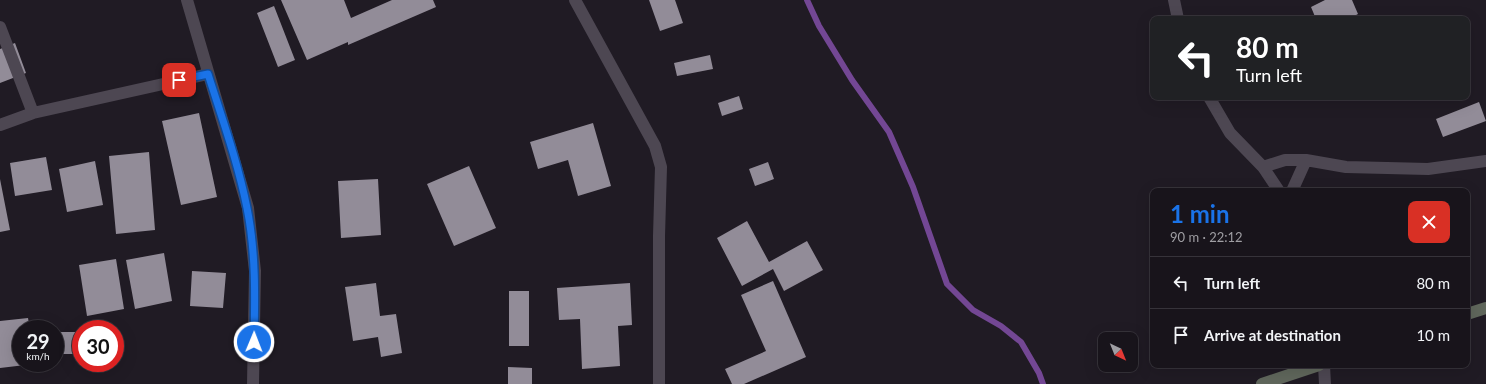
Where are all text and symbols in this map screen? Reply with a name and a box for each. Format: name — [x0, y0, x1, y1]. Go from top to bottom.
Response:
text: 80 m — [1236, 30, 1299, 64]
icon: left — [1170, 32, 1222, 84]
pin — [162, 63, 196, 97]
text: Turn left — [1236, 64, 1302, 86]
icon: arrive — [168, 69, 190, 91]
text: 1 min — [1170, 199, 1230, 228]
button: close — [1408, 201, 1450, 243]
text: 90 m · 22:12 — [1170, 229, 1243, 245]
icon: left — [1170, 272, 1192, 294]
text: Turn left — [1204, 274, 1260, 292]
text: 80 m — [1416, 274, 1450, 292]
speed limit sign: 30 — [72, 320, 124, 372]
position arrow — [233, 321, 275, 363]
icon: arrive — [1170, 324, 1192, 346]
text: Arrive at destination — [1204, 326, 1341, 344]
text: 10 m — [1416, 326, 1450, 344]
text: 29 — [26, 329, 50, 353]
north arrow — [1098, 332, 1138, 372]
map controls — [1098, 332, 1138, 372]
text: km/h — [26, 350, 50, 362]

